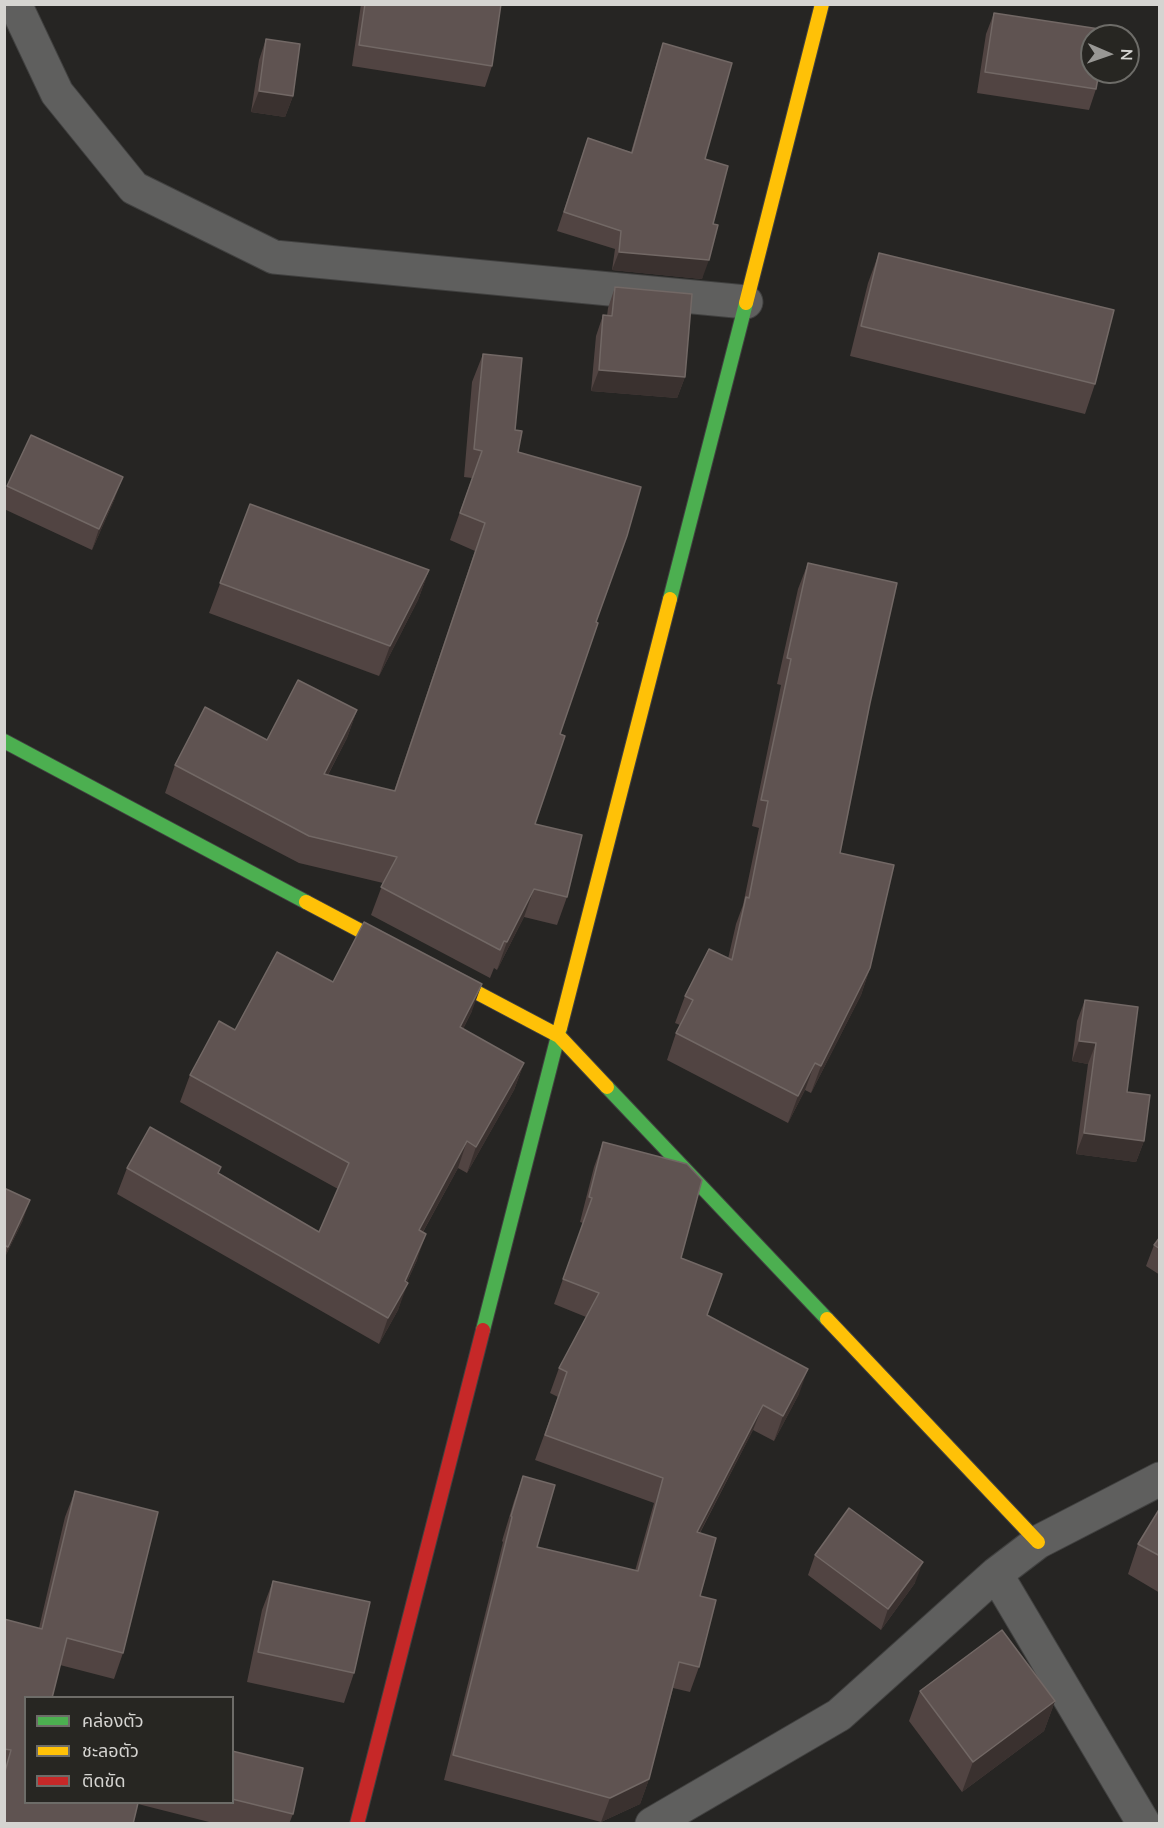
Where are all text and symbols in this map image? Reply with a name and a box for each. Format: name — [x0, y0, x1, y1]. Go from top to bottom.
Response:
north arrow — [1080, 24, 1140, 84]
text: N — [1115, 48, 1137, 61]
legend — [24, 1696, 234, 1804]
text: คล่องตัว — [82, 1709, 144, 1733]
text: ชะลอตัว — [82, 1739, 139, 1763]
text: ติดขัด — [82, 1769, 125, 1793]

